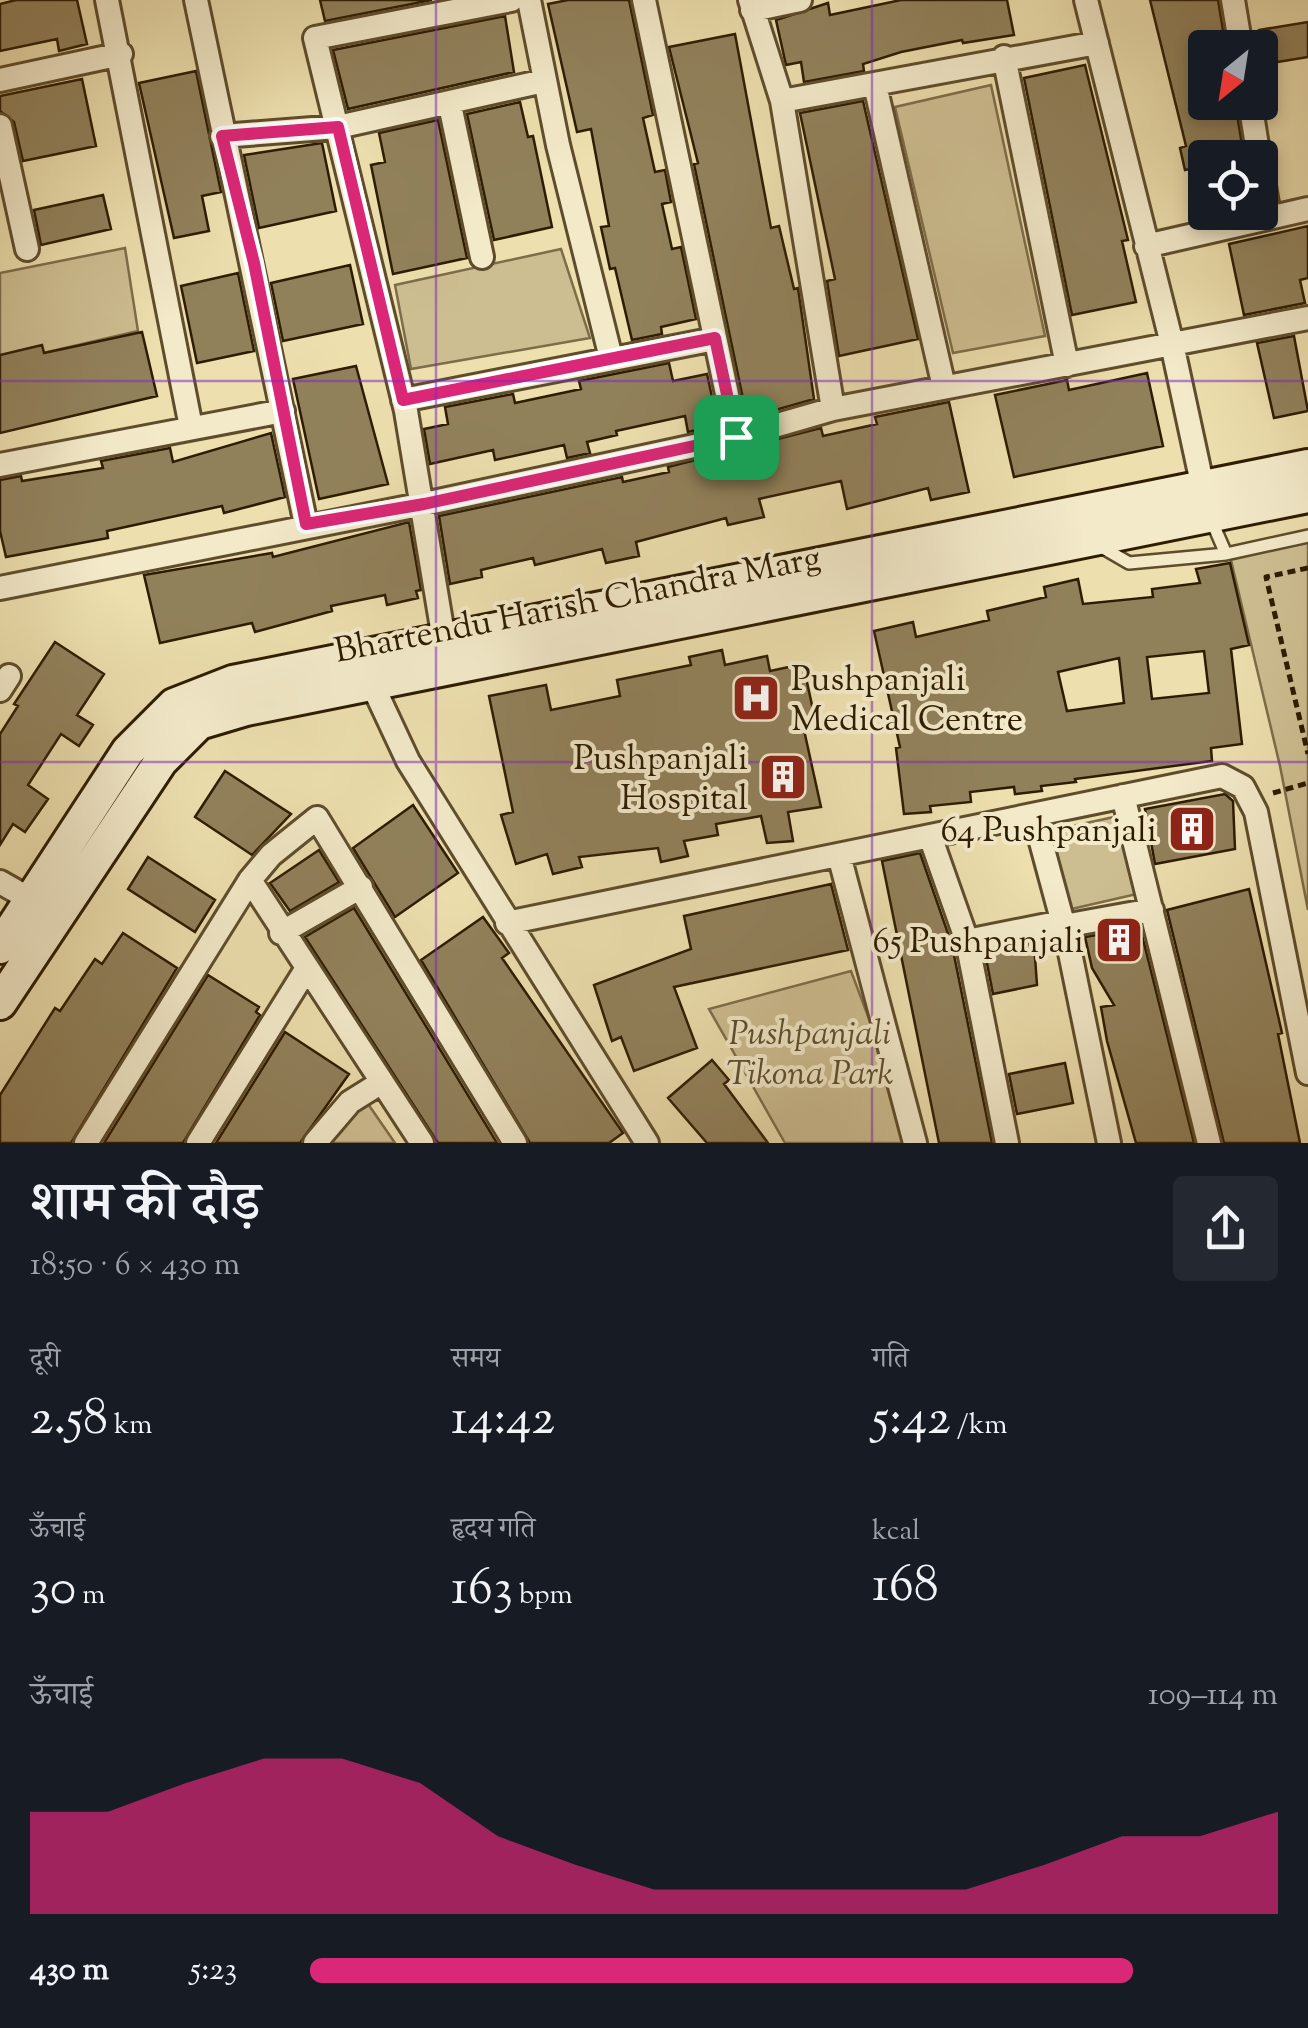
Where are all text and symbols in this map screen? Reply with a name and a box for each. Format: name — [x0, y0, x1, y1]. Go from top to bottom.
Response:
north arrow — [1188, 30, 1278, 120]
map controls — [1188, 30, 1278, 230]
button: locate — [1188, 140, 1278, 230]
pin — [694, 395, 779, 480]
icon: arrive — [709, 410, 764, 465]
street label: Bhartendu Harish Chandra Marg — [330, 534, 825, 679]
place label: Pushpanjali Medical Centre — [791, 656, 1023, 747]
hospital icon: Pushpanjali Medical Centre — [730, 672, 782, 724]
place label: Pushpanjali Hospital — [573, 735, 748, 826]
building icon: Pushpanjali Hospital — [757, 751, 809, 803]
building icon: 64 Pushpanjali — [1166, 803, 1218, 855]
place label: 64 Pushpanjali — [941, 807, 1157, 858]
building icon: 65 Pushpanjali — [1093, 914, 1145, 966]
place label: 65 Pushpanjali — [873, 918, 1084, 969]
park label: Pushpanjali Tikona Park — [727, 1010, 894, 1101]
text: शाम की दौड़ — [30, 1166, 261, 1245]
button: share — [1173, 1176, 1278, 1281]
text: 18:50 · 6 × 430 m — [30, 1243, 240, 1289]
text: दूरी — [30, 1340, 60, 1380]
text: समय — [451, 1340, 500, 1380]
text: गति — [872, 1340, 909, 1380]
text: 2.58 — [30, 1385, 108, 1457]
text: 14:42 — [451, 1385, 555, 1457]
text: 5:42 — [872, 1385, 951, 1457]
text: km — [108, 1406, 153, 1446]
text: /km — [951, 1406, 1007, 1446]
text: ऊँचाई — [30, 1510, 85, 1550]
text: हृदय गति — [451, 1510, 535, 1550]
text: kcal — [872, 1512, 920, 1552]
text: 168 — [872, 1552, 939, 1624]
text: 30 — [30, 1555, 76, 1627]
text: 163 — [451, 1555, 513, 1627]
text: m — [76, 1576, 105, 1616]
text: bpm — [513, 1576, 573, 1616]
text: ऊँचाई — [30, 1673, 93, 1719]
text: 109–114 m — [1148, 1673, 1278, 1719]
text: 430 m — [30, 1948, 109, 1994]
text: 5:23 — [190, 1948, 237, 1994]

